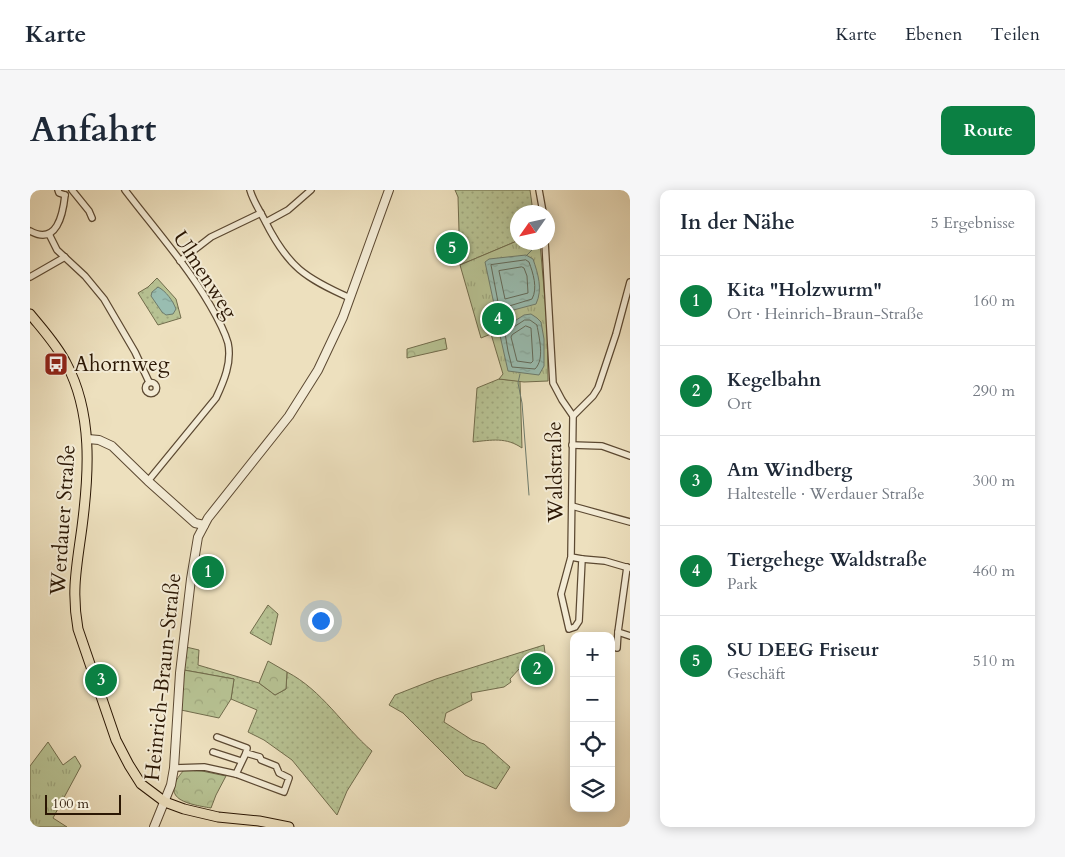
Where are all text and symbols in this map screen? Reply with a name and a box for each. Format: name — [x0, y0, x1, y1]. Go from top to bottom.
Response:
text: Karte — [25, 18, 86, 51]
text: Karte — [835, 22, 877, 47]
text: Ebenen — [905, 22, 963, 47]
text: Teilen — [991, 22, 1040, 47]
text: Anfahrt — [30, 106, 156, 154]
button: Route — [941, 106, 1035, 155]
north arrow — [510, 205, 555, 250]
text: In der Nähe — [680, 208, 795, 237]
text: 5 Ergebnisse — [930, 212, 1015, 234]
street label: Ulmenweg — [166, 225, 244, 325]
pin: 5 — [436, 229, 468, 267]
text: Kita "Holzwurm" — [727, 277, 882, 303]
text: 1 — [692, 290, 700, 312]
text: 160 m — [973, 290, 1015, 312]
pin: 4 — [482, 300, 514, 338]
text: Ort · Heinrich-Braun-Straße — [727, 303, 923, 325]
place label: Ahornweg — [74, 350, 170, 379]
bus stop icon: Ahornweg — [43, 351, 69, 377]
text: Kegelbahn — [727, 367, 821, 393]
text: 2 — [692, 380, 700, 402]
text: 290 m — [973, 380, 1015, 402]
text: Ort — [727, 393, 752, 415]
street label: Waldstraße — [540, 421, 570, 524]
street label: Werdauer Straße — [43, 444, 83, 597]
text: Am Windberg — [727, 457, 852, 483]
text: 3 — [692, 470, 700, 492]
text: 300 m — [973, 470, 1015, 492]
text: Haltestelle · Werdauer Straße — [727, 483, 924, 505]
text: Tiergehege Waldstraße — [727, 547, 927, 573]
pin: 1 — [192, 553, 224, 591]
text: 4 — [692, 560, 700, 582]
text: 460 m — [973, 560, 1015, 582]
street label: Heinrich-Braun-Straße — [138, 572, 188, 782]
text: Park — [727, 573, 758, 595]
your location — [308, 608, 334, 634]
map controls — [570, 632, 615, 812]
button: + — [570, 632, 615, 677]
text: SU DEEG Friseur — [727, 637, 879, 663]
pin: 2 — [521, 650, 553, 688]
text: 5 — [692, 650, 700, 672]
text: 510 m — [973, 650, 1015, 672]
pin: 3 — [85, 661, 117, 699]
text: Geschäft — [727, 663, 785, 685]
button: − — [570, 677, 615, 722]
button: locate — [570, 722, 615, 767]
button: layers — [570, 767, 615, 812]
scale bar — [45, 792, 121, 815]
text: 100 m — [52, 794, 89, 813]

